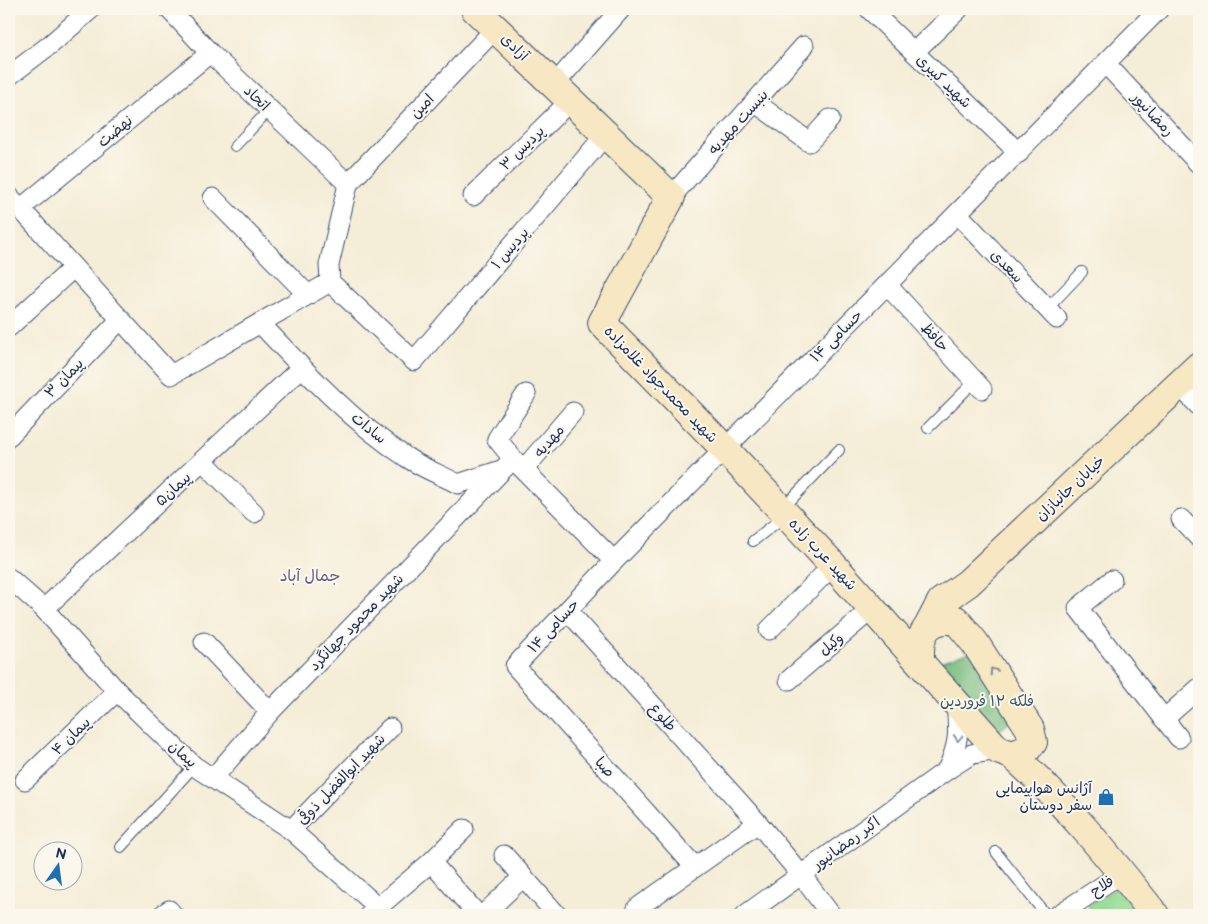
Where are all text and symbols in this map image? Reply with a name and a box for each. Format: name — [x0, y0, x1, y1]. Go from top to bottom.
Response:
street label: آزادی — [497, 30, 534, 66]
street label: شهید کبیری — [912, 50, 975, 112]
street label: اتحاد — [240, 81, 274, 115]
street label: بنبست مهدیه — [704, 86, 773, 159]
street label: رمضانپور — [1127, 87, 1178, 141]
street label: امین — [406, 90, 439, 123]
street label: نهضت — [94, 111, 137, 152]
street label: پردیس ۳ — [496, 122, 549, 175]
street label: پردیس ۱ — [487, 223, 533, 273]
street label: سعدی — [986, 246, 1027, 287]
street label: حسامی ۱۴ — [806, 306, 867, 367]
street label: حافظ — [917, 319, 953, 356]
street label: شهید محمدجواد غلامزاده — [600, 322, 722, 447]
street label: پیمان ۳ — [41, 354, 88, 402]
street label: سادات — [347, 408, 390, 448]
street label: مهدیه — [530, 421, 569, 462]
street label: خیابان جانبازان — [1032, 452, 1109, 525]
street label: پیمان۵ — [151, 468, 195, 511]
street label: شهید عرب زاده — [784, 514, 861, 595]
district label: جمال آباد — [280, 567, 340, 586]
street label: شهید محمود جهانگرد — [305, 570, 408, 675]
street label: حسامی ۱۴ — [524, 595, 583, 657]
street label: وکیل — [815, 629, 848, 660]
one-way arrow — [990, 667, 999, 676]
park label: فلکه ۱۲ فروردین — [940, 692, 1034, 711]
street label: طلوع — [645, 699, 680, 736]
street label: پیمان ۴ — [48, 713, 95, 760]
street label: شهید ابوالفضل ذوقی — [292, 728, 390, 829]
one-way arrow — [953, 735, 964, 743]
street label: پیمان — [164, 737, 201, 772]
street label: صبا — [590, 753, 619, 782]
place label: آژانس هواپیمایی سفر دوستان — [996, 779, 1093, 815]
shop icon: آژانس هواپیمایی سفر دوستان — [1096, 787, 1116, 807]
street label: اکبر رمضانپور — [808, 813, 884, 875]
north arrow — [32, 842, 82, 892]
text: N — [54, 844, 68, 863]
street label: فلاح — [1087, 872, 1118, 901]

